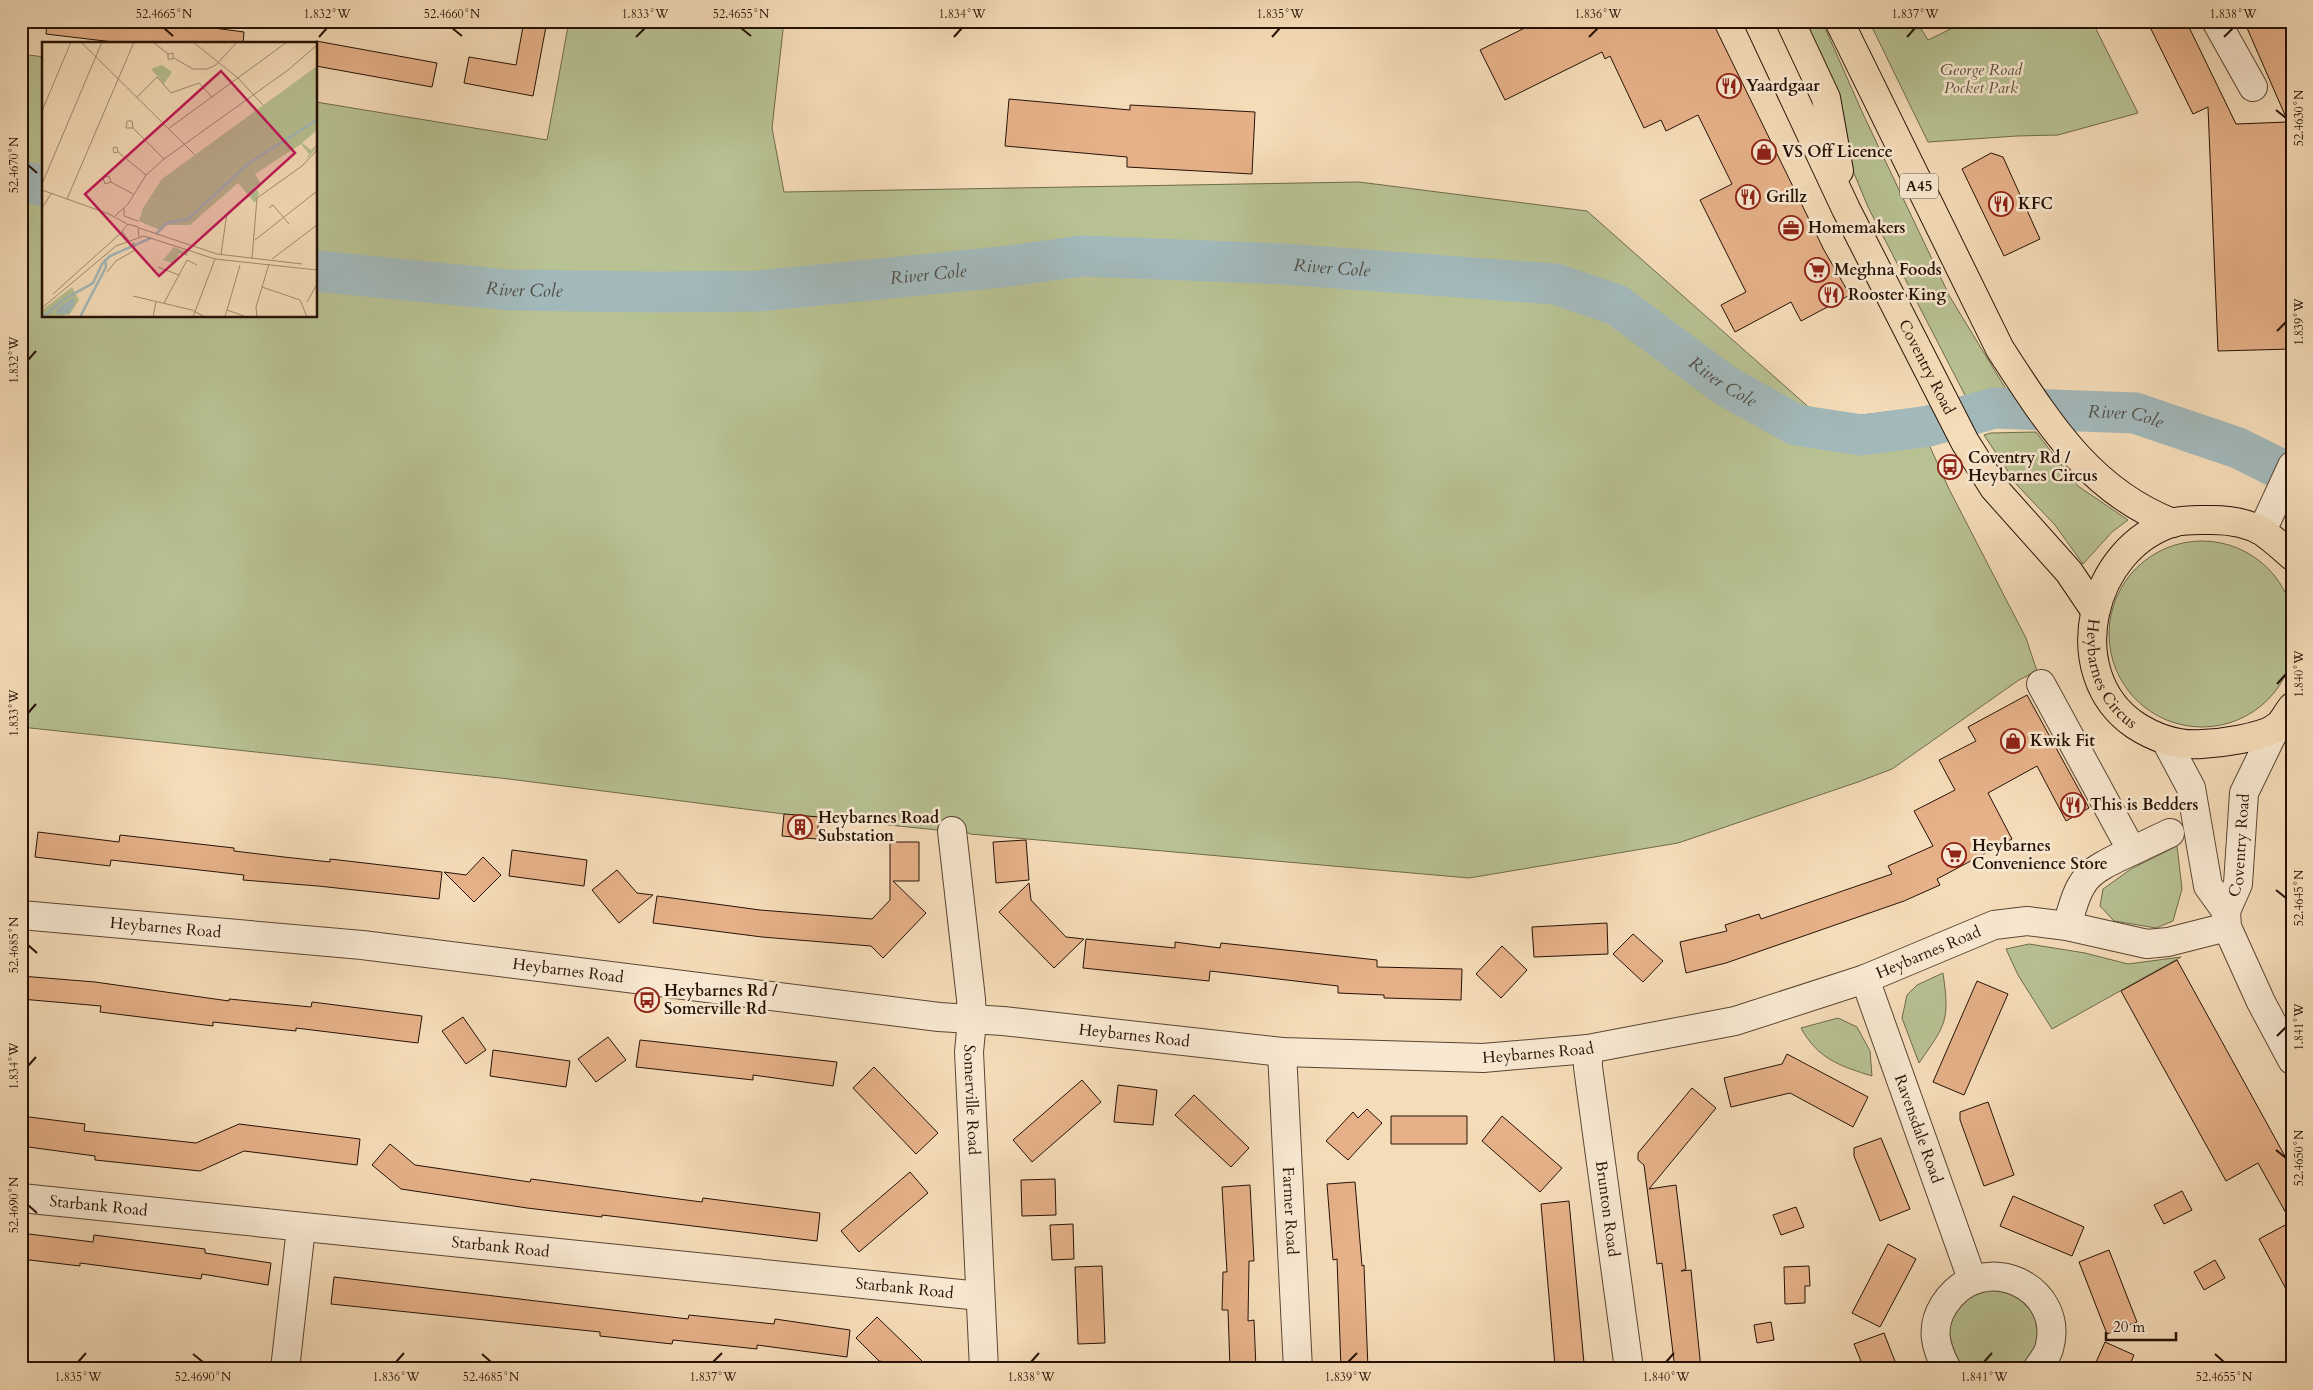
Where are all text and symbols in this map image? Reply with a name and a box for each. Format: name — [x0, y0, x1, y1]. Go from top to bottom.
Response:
text: 52.4665°N — [136, 6, 193, 22]
text: 1.832°W — [303, 6, 351, 22]
text: 52.4660°N — [424, 6, 481, 22]
text: 1.833°W — [621, 6, 669, 22]
text: 52.4655°N — [713, 6, 770, 22]
text: 1.834°W — [938, 6, 986, 22]
text: 1.835°W — [1256, 6, 1304, 22]
text: 1.836°W — [1574, 6, 1622, 22]
text: 1.837°W — [1891, 6, 1939, 22]
text: 1.838°W — [2209, 6, 2257, 22]
inset map — [42, 42, 318, 318]
park label: George Road Pocket Park — [1940, 59, 2023, 99]
restaurant icon: Yaardgaar — [1716, 73, 1742, 99]
place label: Yaardgaar — [1746, 75, 1820, 97]
text: 52.4630°N — [2291, 89, 2307, 146]
text: 52.4670°N — [6, 136, 22, 193]
shop icon: VS Off Licence — [1751, 139, 1777, 165]
place label: VS Off Licence — [1782, 141, 1893, 163]
road number: A45 — [1900, 174, 1938, 198]
restaurant icon: Grillz — [1735, 184, 1761, 210]
place label: Grillz — [1766, 186, 1807, 208]
restaurant icon: KFC — [1988, 191, 2014, 217]
place label: KFC — [2018, 193, 2053, 215]
office icon: Homemakers — [1778, 215, 1804, 241]
place label: Homemakers — [1808, 217, 1906, 239]
water label: River Cole — [1293, 252, 1372, 283]
supermarket icon: Meghna Foods — [1804, 257, 1830, 283]
water label: River Cole — [889, 258, 969, 290]
place label: Meghna Foods — [1834, 259, 1942, 281]
water label: River Cole — [485, 275, 564, 303]
restaurant icon: Rooster King — [1818, 282, 1844, 308]
place label: Rooster King — [1848, 284, 1946, 306]
text: 1.839°W — [2291, 298, 2307, 346]
street label: Coventry Road — [1893, 316, 1960, 419]
text: 1.832°W — [6, 336, 22, 384]
water label: River Cole — [1684, 350, 1762, 414]
water label: River Cole — [2087, 399, 2168, 435]
place label: Coventry Rd / Heybarnes Circus — [1968, 447, 2098, 487]
bus stop icon: Coventry Rd / Heybarnes Circus — [1937, 454, 1963, 480]
street label: Heybarnes Circus — [2081, 618, 2141, 734]
text: 1.840°W — [2291, 650, 2307, 698]
text: 1.833°W — [6, 689, 22, 737]
shop icon: Kwik Fit — [2000, 728, 2026, 754]
place label: Kwik Fit — [2030, 730, 2095, 752]
restaurant icon: This is Bedders — [2060, 792, 2086, 818]
street label: Coventry Road — [2222, 792, 2255, 901]
place label: This is Bedders — [2090, 794, 2199, 816]
place label: Heybarnes Road Substation — [818, 807, 939, 847]
building icon: Heybarnes Road Substation — [787, 814, 813, 840]
place label: Heybarnes Convenience Store — [1972, 835, 2108, 875]
supermarket icon: Heybarnes Convenience Store — [1941, 842, 1967, 868]
text: 52.4645°N — [2291, 869, 2307, 926]
street label: Heybarnes Road — [109, 912, 223, 944]
text: 52.4685°N — [6, 916, 22, 973]
street label: Heybarnes Road — [1873, 921, 1985, 984]
street label: Heybarnes Road — [511, 953, 625, 989]
place label: Heybarnes Rd / Somerville Rd — [664, 980, 778, 1020]
bus stop icon: Heybarnes Rd / Somerville Rd — [634, 987, 660, 1013]
text: 1.841°W — [2291, 1003, 2307, 1051]
street label: Heybarnes Road — [1078, 1018, 1191, 1053]
street label: Heybarnes Road — [1482, 1037, 1596, 1069]
text: 1.834°W — [6, 1042, 22, 1090]
street label: Somerville Road — [958, 1043, 985, 1156]
street label: Ravensdale Road — [1889, 1071, 1948, 1187]
text: 52.4650°N — [2291, 1129, 2307, 1186]
street label: Brunton Road — [1590, 1159, 1625, 1259]
street label: Farmer Road — [1277, 1166, 1303, 1256]
text: 52.4690°N — [6, 1176, 22, 1233]
street label: Starbank Road — [48, 1190, 149, 1222]
street label: Starbank Road — [450, 1231, 551, 1263]
street label: Starbank Road — [854, 1272, 955, 1304]
scale bar — [2106, 1310, 2176, 1342]
text: 20 m — [2113, 1317, 2145, 1337]
text: 1.835°W — [54, 1369, 102, 1385]
text: 52.4690°N — [175, 1369, 232, 1385]
text: 1.836°W — [372, 1369, 420, 1385]
text: 52.4685°N — [463, 1369, 520, 1385]
text: 1.837°W — [689, 1369, 737, 1385]
text: 1.838°W — [1007, 1369, 1055, 1385]
text: 1.839°W — [1324, 1369, 1372, 1385]
text: 1.840°W — [1642, 1369, 1690, 1385]
text: 1.841°W — [1960, 1369, 2008, 1385]
text: 52.4655°N — [2196, 1369, 2253, 1385]

